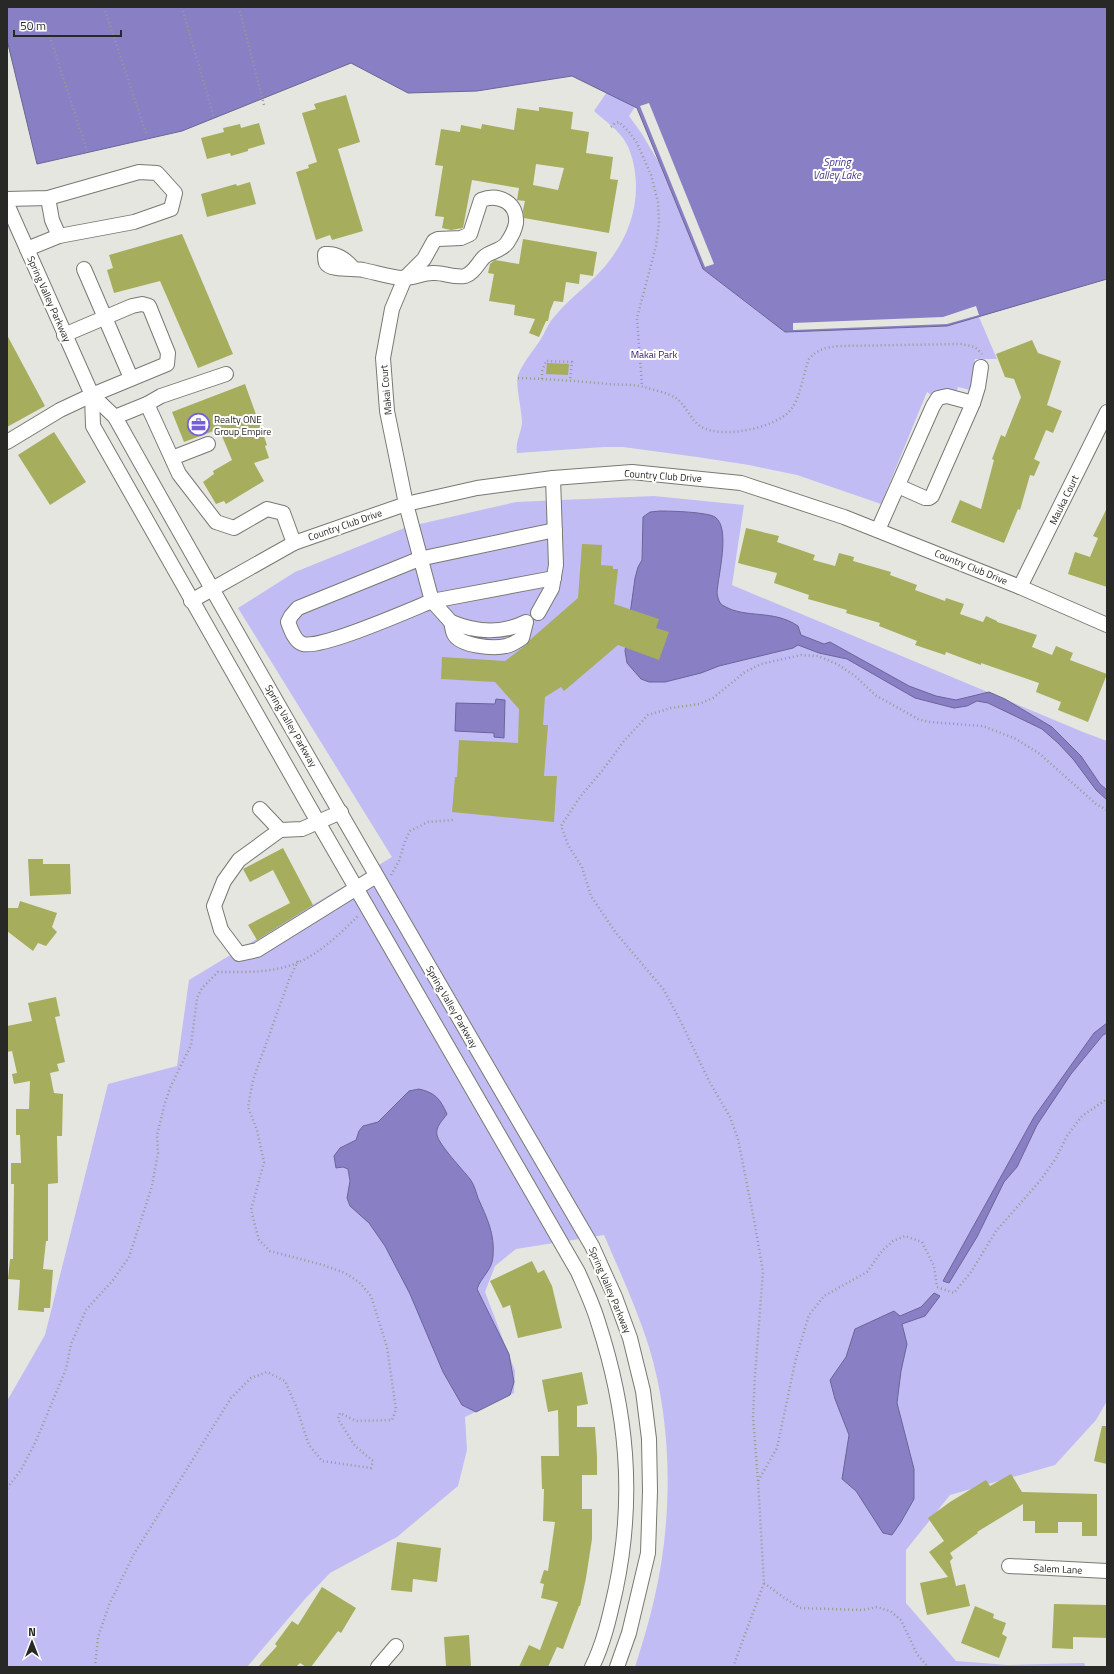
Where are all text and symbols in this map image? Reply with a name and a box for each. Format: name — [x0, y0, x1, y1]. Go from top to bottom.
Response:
scale bar — [14, 12, 121, 38]
text: 50 m — [20, 16, 46, 35]
water label: Spring Valley Lake — [813, 154, 862, 183]
street label: Spring Valley Parkway — [23, 254, 75, 345]
park label: Makai Park — [631, 347, 678, 362]
street label: Makai Court — [376, 364, 396, 416]
office icon: Realty ONE Group Empire — [185, 412, 211, 438]
place label: Realty ONE Group Empire — [214, 412, 271, 439]
street label: Country Club Drive — [624, 466, 702, 486]
street label: Mauka Court — [1046, 472, 1083, 527]
street label: Country Club Drive — [306, 505, 384, 545]
street label: Country Club Drive — [932, 545, 1010, 589]
street label: Spring Valley Parkway — [261, 682, 321, 770]
street label: Spring Valley Parkway — [422, 963, 482, 1051]
street label: Spring Valley Parkway — [585, 1244, 635, 1336]
street label: Salem Lane — [1033, 1560, 1083, 1578]
north arrow — [12, 1622, 52, 1662]
text: N — [28, 1624, 36, 1640]

